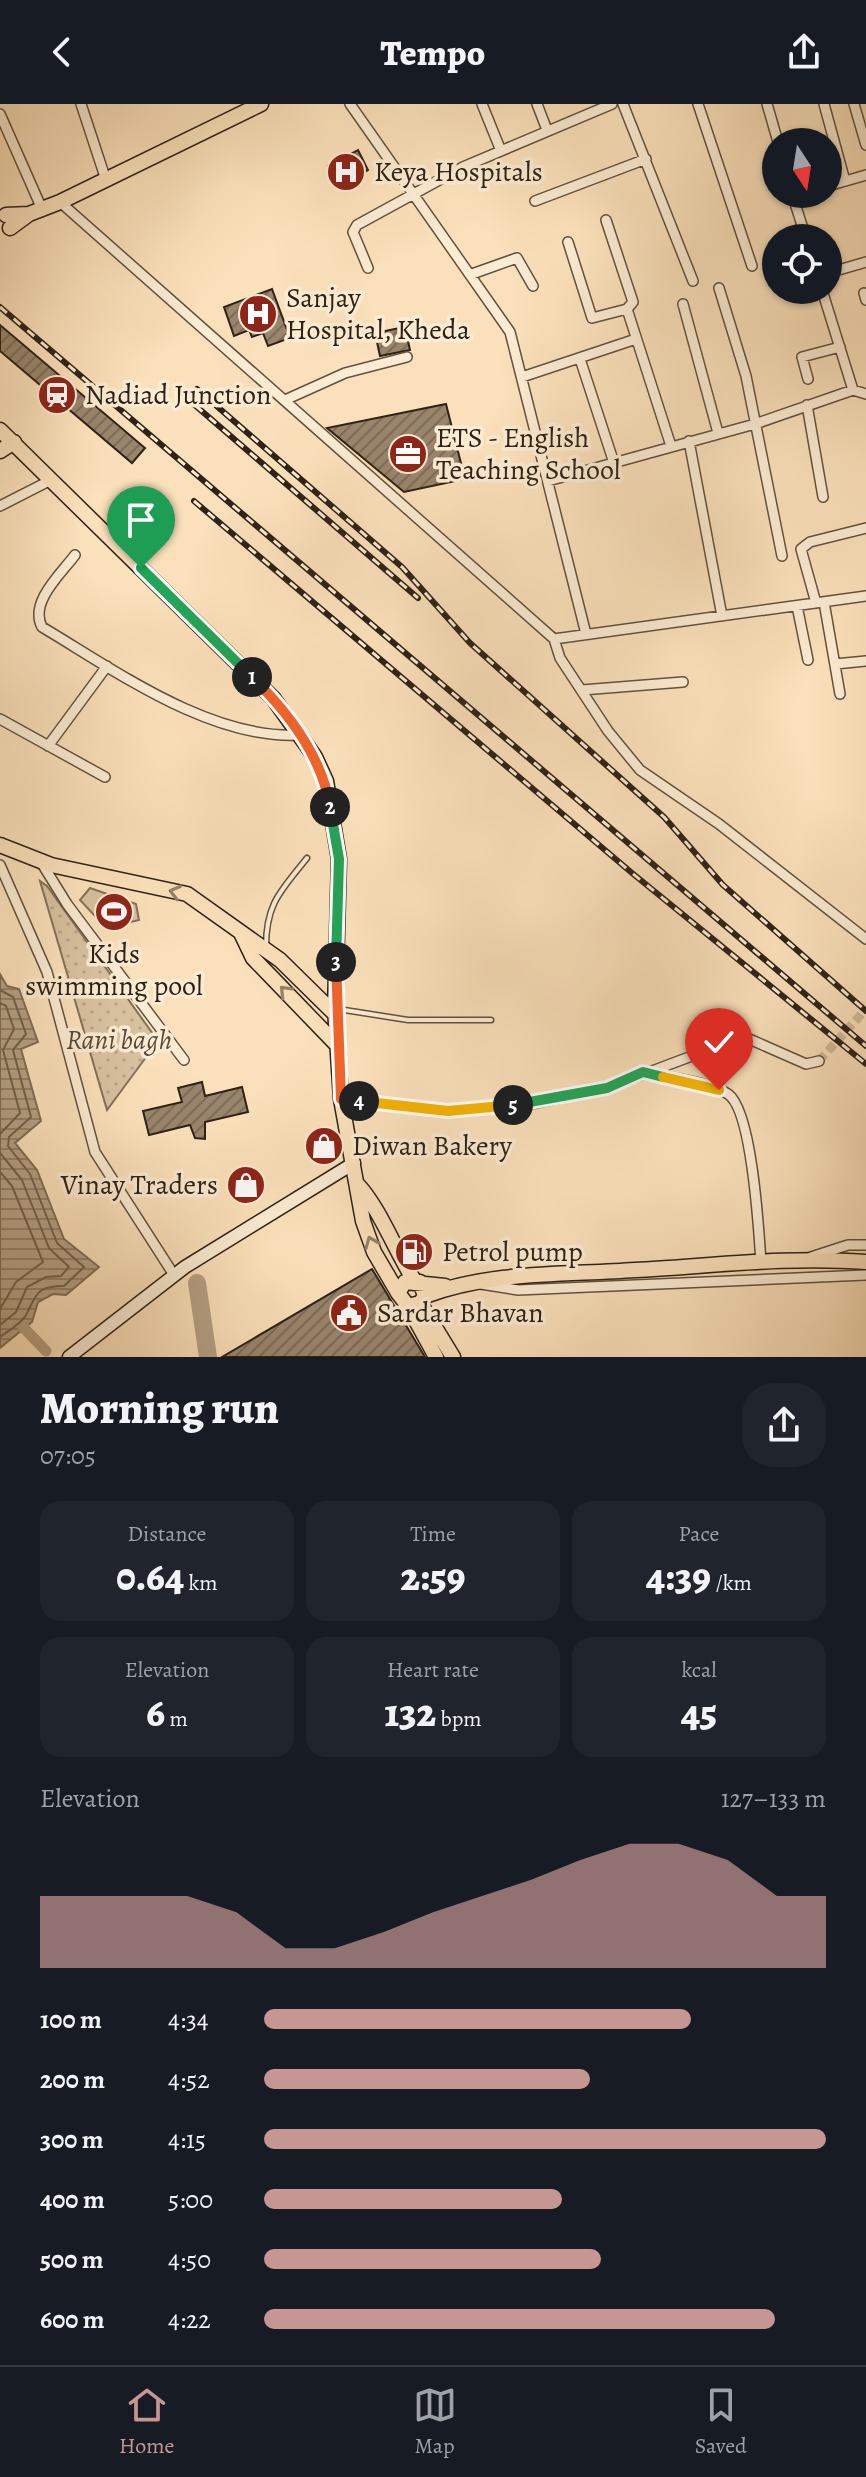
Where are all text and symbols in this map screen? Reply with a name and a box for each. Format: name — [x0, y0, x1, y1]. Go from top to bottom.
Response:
text: Tempo — [380, 28, 486, 77]
icon: back — [40, 30, 84, 74]
icon: share — [782, 30, 826, 74]
north arrow — [762, 128, 842, 208]
map controls — [762, 128, 842, 304]
hospital icon: Keya Hospitals — [325, 151, 367, 193]
place label: Keya Hospitals — [374, 153, 543, 191]
button: locate — [762, 224, 842, 304]
place label: Sanjay Hospital, Kheda — [286, 279, 470, 349]
hospital icon: Sanjay Hospital, Kheda — [237, 293, 279, 335]
station icon: Nadiad Junction — [36, 374, 78, 416]
place label: Nadiad Junction — [85, 376, 271, 414]
place label: ETS - English Teaching School — [436, 419, 621, 489]
office icon: ETS - English Teaching School — [387, 433, 429, 475]
pin — [107, 486, 175, 568]
icon: arrive — [119, 498, 163, 542]
pin: 1 — [232, 657, 272, 697]
text: 1 — [248, 662, 256, 692]
pin: 2 — [310, 787, 350, 827]
text: 2 — [325, 792, 335, 822]
one-way arrow — [169, 884, 183, 901]
sports icon: Kids swimming pool — [93, 891, 135, 933]
place label: Kids swimming pool — [25, 935, 203, 1005]
pin: 3 — [316, 942, 356, 982]
text: 3 — [331, 947, 341, 977]
one-way arrow — [280, 986, 294, 1000]
pin — [685, 1008, 753, 1090]
icon: check — [697, 1020, 741, 1064]
park label: Rani bagh — [66, 1021, 172, 1059]
pin: 4 — [339, 1081, 379, 1121]
pin: 5 — [493, 1085, 533, 1125]
text: 4 — [354, 1086, 364, 1116]
text: 5 — [508, 1090, 518, 1120]
shop icon: Diwan Bakery — [303, 1125, 345, 1167]
place label: Diwan Bakery — [352, 1127, 513, 1165]
shop icon: Vinay Traders — [225, 1164, 267, 1206]
place label: Vinay Traders — [60, 1166, 218, 1204]
fuel station icon: Petrol pump — [393, 1231, 435, 1273]
place label: Petrol pump — [442, 1233, 583, 1271]
one-way arrow — [364, 1236, 381, 1250]
public building icon: Sardar Bhavan — [328, 1292, 370, 1334]
place label: Sardar Bhavan — [377, 1294, 544, 1332]
text: Morning run — [40, 1378, 279, 1438]
button: share — [742, 1383, 826, 1467]
text: 07:05 — [40, 1438, 96, 1473]
text: Distance — [128, 1519, 206, 1549]
text: Time — [410, 1519, 456, 1549]
text: Pace — [679, 1519, 719, 1549]
text: 0.64 — [116, 1549, 184, 1604]
text: 2:59 — [401, 1549, 465, 1604]
text: 4:39 — [646, 1549, 711, 1604]
text: km — [184, 1568, 218, 1598]
text: /km — [711, 1568, 752, 1598]
text: Elevation — [125, 1655, 209, 1685]
text: Heart rate — [387, 1655, 479, 1685]
text: kcal — [681, 1655, 717, 1685]
text: 6 — [146, 1685, 165, 1740]
text: 132 — [384, 1685, 436, 1740]
text: 45 — [681, 1685, 717, 1740]
text: m — [165, 1704, 188, 1734]
text: bpm — [436, 1704, 482, 1734]
text: Elevation — [40, 1781, 140, 1816]
text: 127–133 m — [721, 1781, 826, 1816]
text: 100 m — [40, 2002, 102, 2037]
text: 4:34 — [168, 2002, 209, 2037]
text: 200 m — [40, 2062, 105, 2097]
text: 4:52 — [168, 2062, 210, 2097]
text: 300 m — [40, 2122, 104, 2157]
text: 4:15 — [168, 2122, 206, 2157]
text: 400 m — [40, 2182, 105, 2217]
text: 5:00 — [168, 2182, 213, 2217]
text: 500 m — [40, 2242, 104, 2277]
text: 4:50 — [168, 2242, 211, 2277]
text: 600 m — [40, 2302, 105, 2337]
text: 4:22 — [168, 2302, 211, 2337]
tab: Home — [119, 2383, 174, 2461]
tab: Map — [413, 2383, 457, 2461]
tab: Saved — [695, 2383, 747, 2461]

